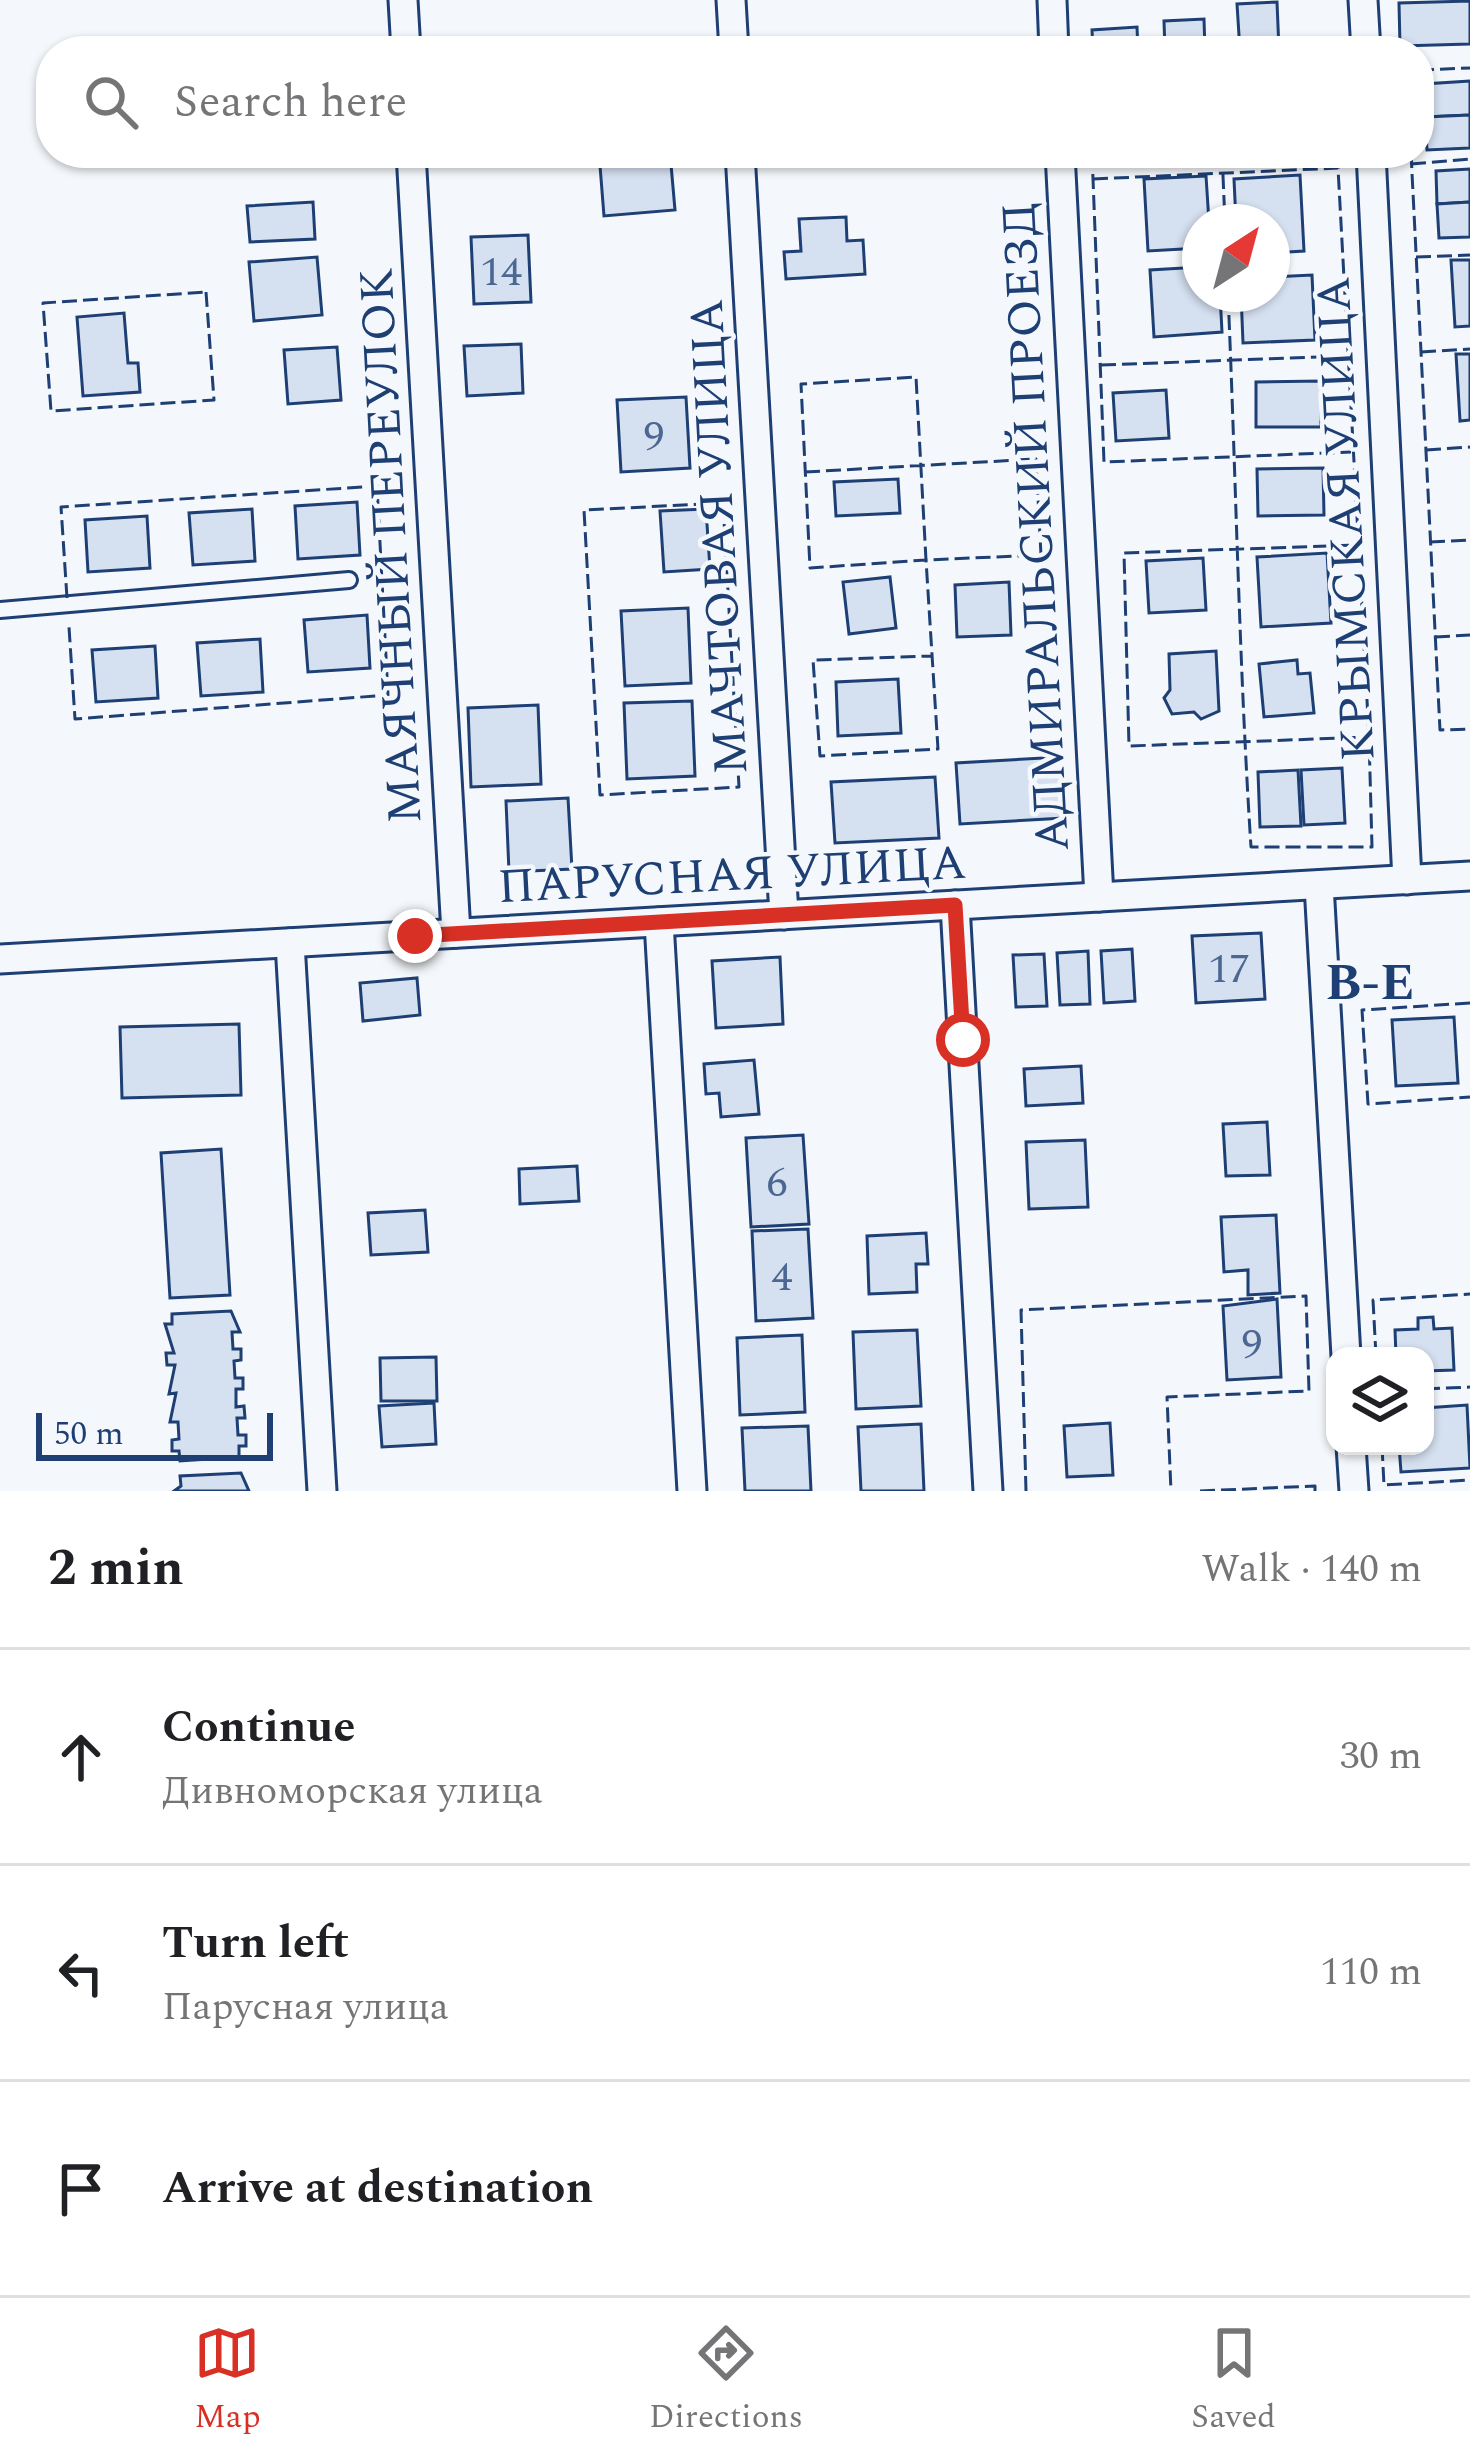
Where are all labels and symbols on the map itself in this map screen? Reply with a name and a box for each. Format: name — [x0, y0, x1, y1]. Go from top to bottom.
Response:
street label: АДМИРАЛЬСКИЙ ПРОЕЗД — [983, 200, 1090, 854]
north arrow — [1182, 204, 1290, 312]
house number: 14 — [480, 241, 522, 304]
street label: МАЯЧНЫЙ ПЕРЕУЛОК — [340, 266, 443, 826]
street label: КРЫМСКАЯ УЛИЦА — [1297, 275, 1396, 763]
street label: МАЧТОВАЯ УЛИЦА — [671, 297, 768, 777]
house number: 9 — [643, 405, 665, 468]
street label: ПАРУСНАЯ УЛИЦА — [496, 827, 968, 924]
route end — [388, 909, 442, 963]
house number: 17 — [1208, 938, 1250, 1001]
district label: В-Е — [1325, 945, 1415, 1023]
route start — [936, 1013, 990, 1067]
house number: 6 — [766, 1152, 788, 1215]
house number: 4 — [771, 1246, 793, 1309]
house number: 9 — [1241, 1313, 1263, 1376]
scale bar — [36, 1407, 273, 1460]

